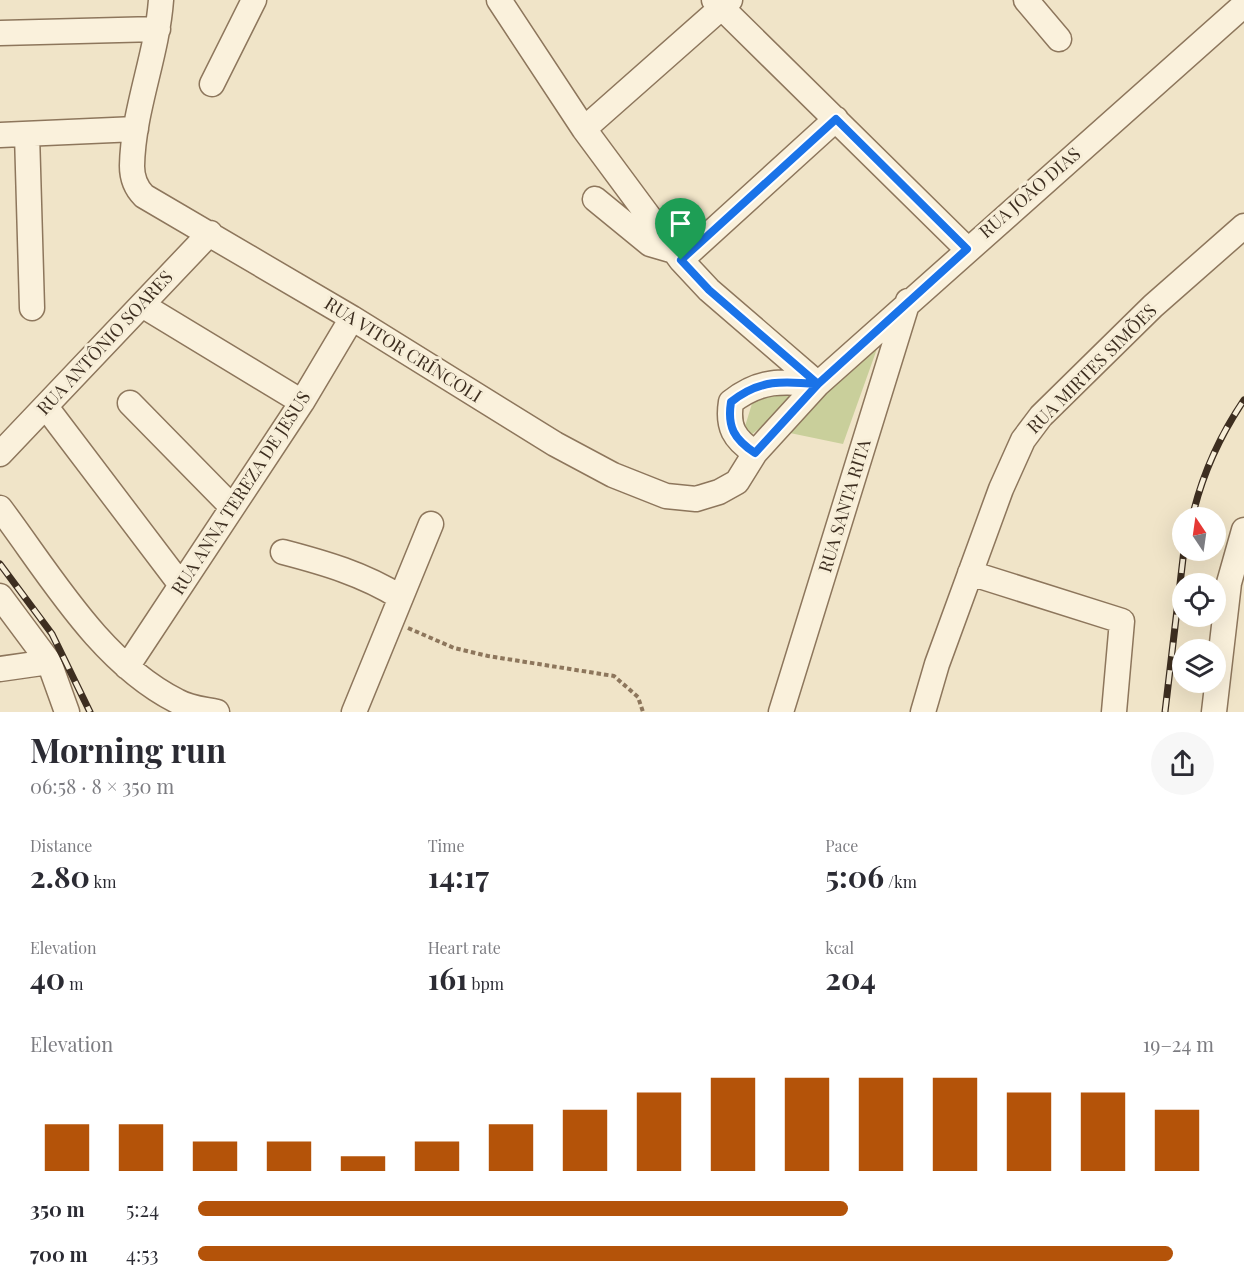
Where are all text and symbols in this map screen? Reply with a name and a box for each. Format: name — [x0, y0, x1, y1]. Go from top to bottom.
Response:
street label: RUA JOÃO DIAS — [974, 142, 1085, 243]
pin — [655, 198, 706, 260]
icon: arrive — [664, 207, 697, 240]
street label: RUA ANTÔNIO SOARES — [31, 265, 178, 420]
street label: RUA VITOR CRÍNCOLI — [320, 291, 487, 407]
street label: RUA MIRTES SIMÕES — [1021, 298, 1161, 438]
street label: RUA ANNA TEREZA DE JESUS — [165, 386, 315, 599]
street label: RUA SANTA RITA — [812, 436, 876, 575]
north arrow — [1172, 507, 1226, 561]
map controls — [1172, 507, 1226, 693]
button: locate — [1172, 573, 1226, 627]
button: layers — [1172, 639, 1226, 693]
text: Morning run — [30, 727, 226, 771]
button: share — [1151, 732, 1214, 795]
text: 06:58 · 8 × 350 m — [30, 772, 174, 799]
text: Distance — [30, 835, 92, 856]
text: Time — [428, 835, 465, 856]
text: Pace — [825, 835, 858, 856]
text: 2.80 — [30, 856, 90, 896]
text: 14:17 — [428, 856, 489, 896]
text: 5:06 — [825, 856, 884, 896]
text: km — [90, 871, 117, 892]
text: /km — [884, 871, 917, 892]
text: Elevation — [30, 937, 97, 958]
text: Heart rate — [428, 937, 501, 958]
text: kcal — [825, 937, 854, 958]
text: 40 — [30, 958, 65, 998]
text: 161 — [428, 958, 467, 998]
text: 204 — [825, 958, 876, 998]
text: m — [65, 973, 83, 994]
text: bpm — [467, 973, 504, 994]
text: Elevation — [30, 1030, 113, 1057]
text: 19–24 m — [1143, 1030, 1214, 1057]
text: 350 m — [30, 1195, 85, 1222]
text: 5:24 — [126, 1195, 159, 1222]
text: 700 m — [30, 1240, 88, 1267]
text: 4:53 — [126, 1240, 159, 1267]

